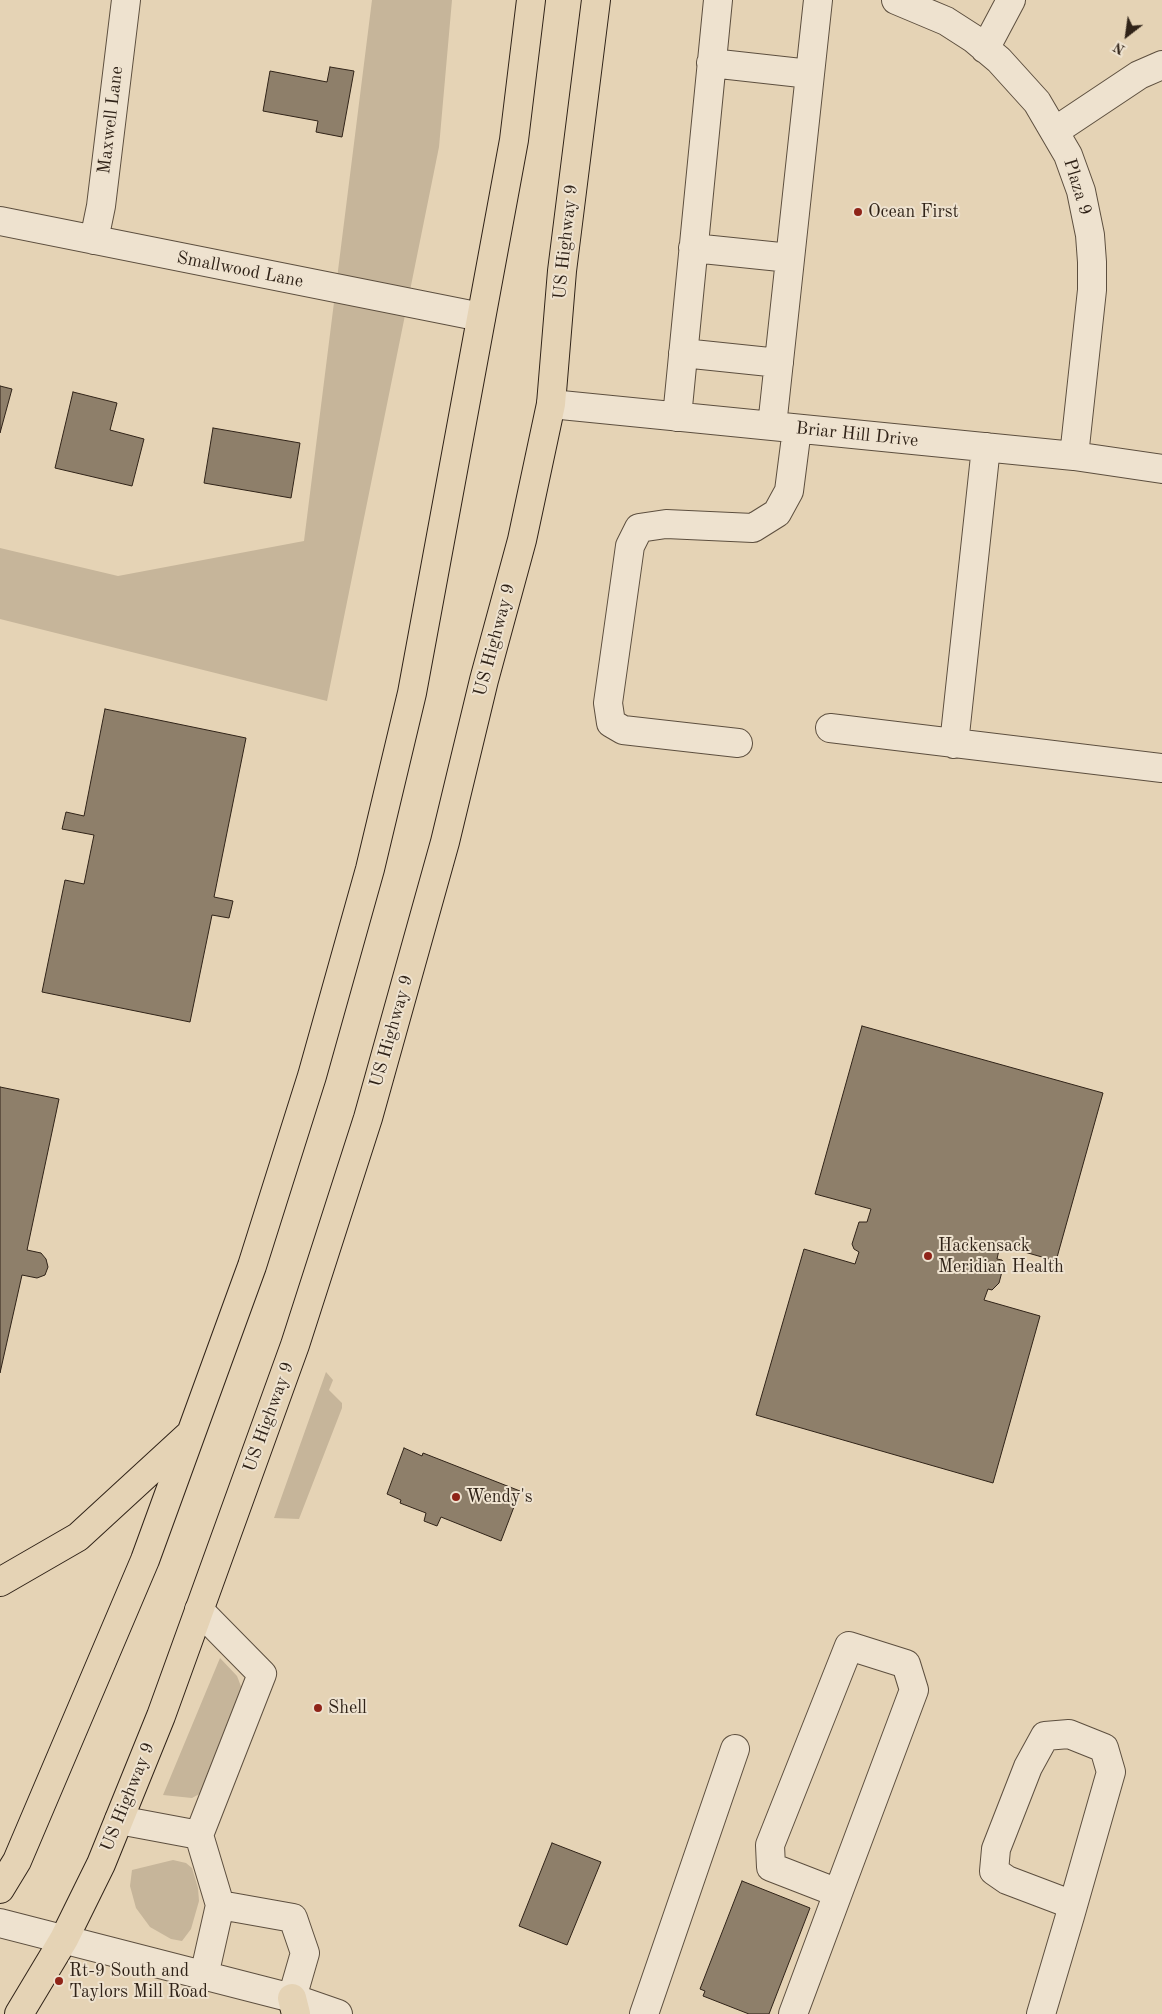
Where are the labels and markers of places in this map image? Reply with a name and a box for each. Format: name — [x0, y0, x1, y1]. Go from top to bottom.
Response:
place label: Ocean First — [868, 201, 959, 223]
marker: Ocean First — [852, 206, 864, 218]
place label: Hackensack Meridian Health — [938, 1235, 1064, 1278]
marker: Hackensack Meridian Health — [922, 1250, 934, 1262]
place label: Wendy's — [466, 1486, 533, 1508]
marker: Wendy's — [450, 1491, 462, 1503]
place label: Shell — [328, 1697, 367, 1719]
marker: Shell — [312, 1702, 324, 1714]
place label: Rt-9 South and Taylors Mill Road — [69, 1960, 208, 2002]
marker: Rt-9 South and Taylors Mill Road — [53, 1975, 65, 1987]

